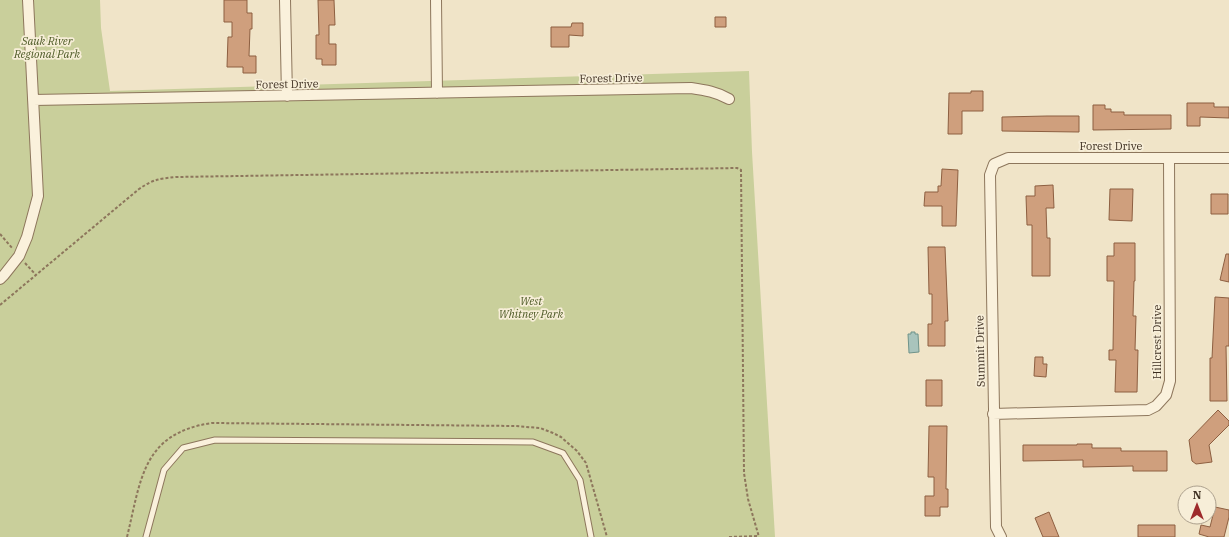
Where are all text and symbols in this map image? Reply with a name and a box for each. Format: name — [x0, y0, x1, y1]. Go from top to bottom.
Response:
park label: Sauk River Regional Park — [13, 34, 80, 61]
street label: Forest Drive — [579, 70, 643, 86]
street label: Forest Drive — [255, 76, 319, 92]
street label: Forest Drive — [1080, 139, 1143, 153]
park label: West Whitney Park — [499, 294, 563, 321]
street label: Hillcrest Drive — [1150, 305, 1164, 379]
street label: Summit Drive — [972, 315, 988, 387]
north arrow — [1177, 485, 1217, 525]
text: N — [1193, 488, 1202, 502]

